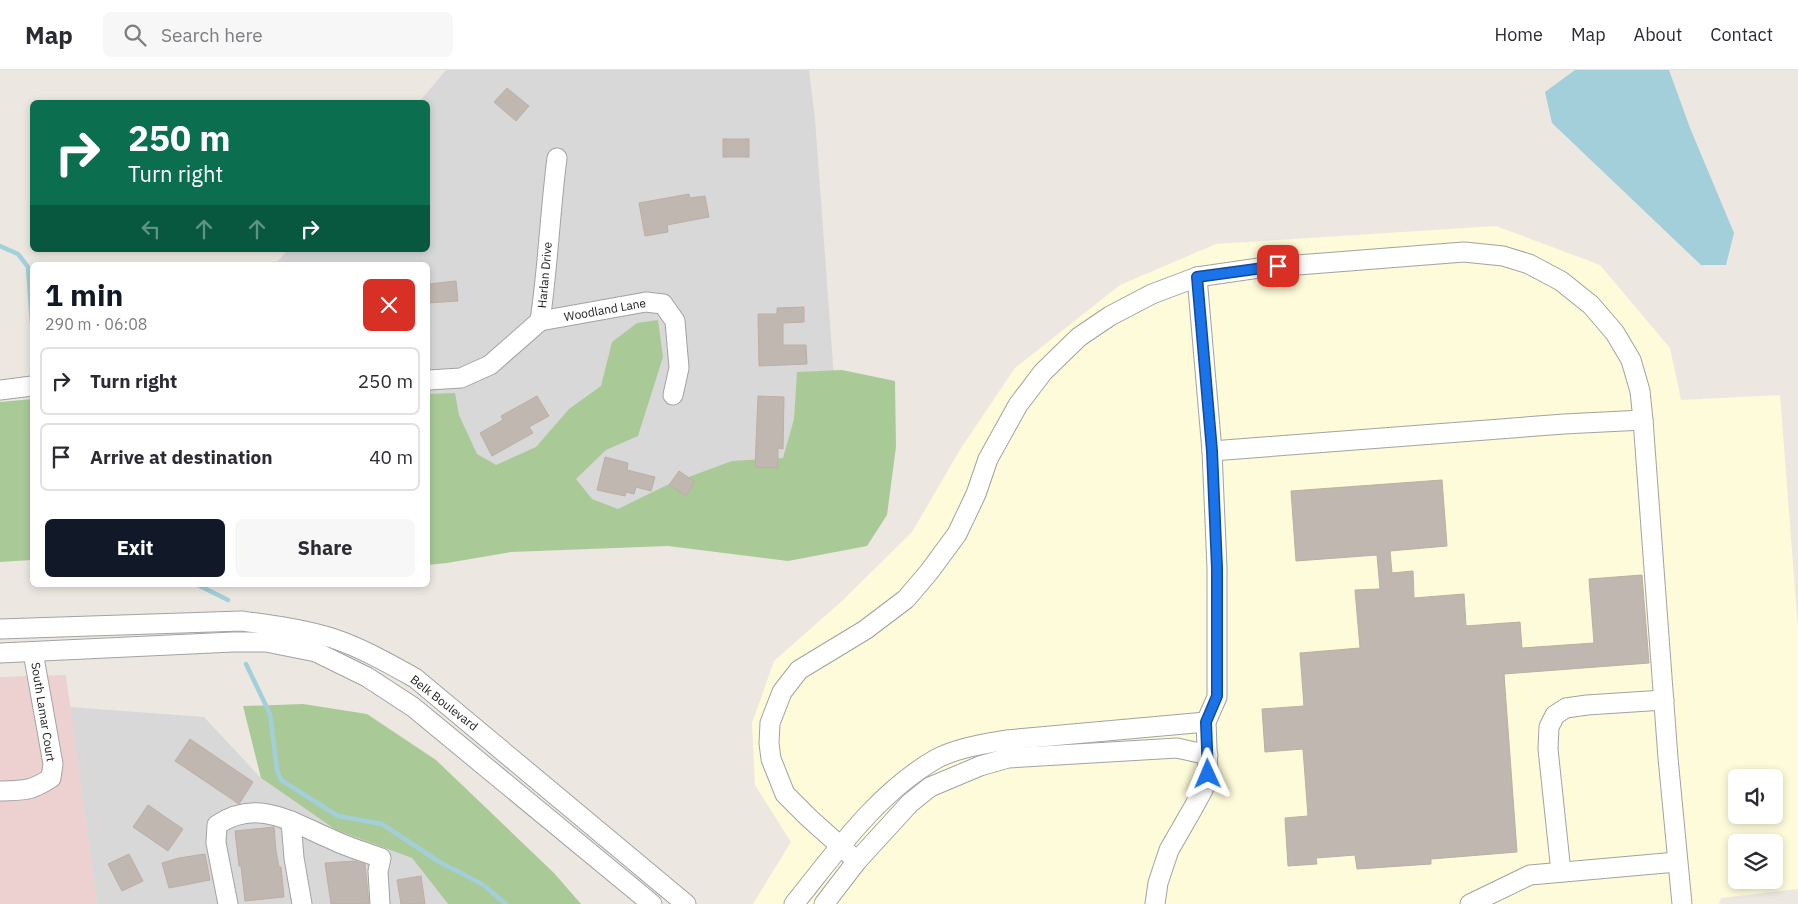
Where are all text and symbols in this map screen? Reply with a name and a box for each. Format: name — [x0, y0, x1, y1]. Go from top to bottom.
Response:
search box — [103, 12, 453, 57]
text: Map — [25, 19, 73, 51]
icon: search — [121, 21, 149, 49]
text: Search here — [161, 23, 263, 47]
text: Home — [1495, 23, 1543, 46]
text: Map — [1571, 23, 1606, 46]
text: About — [1634, 23, 1682, 46]
text: Contact — [1710, 23, 1773, 46]
text: 250 m — [128, 115, 231, 161]
icon: right — [45, 120, 110, 185]
text: Turn right — [128, 159, 223, 188]
icon: left — [137, 215, 165, 243]
icon: ahead — [190, 215, 218, 243]
icon: ahead — [243, 215, 271, 243]
icon: right — [296, 215, 324, 243]
street label: Harlan Drive — [534, 241, 555, 309]
pin — [1257, 245, 1299, 287]
icon: arrive — [1264, 252, 1292, 280]
text: 1 min — [45, 275, 123, 314]
button: close — [363, 279, 415, 331]
street label: Woodland Lane — [563, 295, 647, 324]
text: 290 m · 06:08 — [45, 314, 147, 334]
icon: right — [47, 367, 75, 395]
text: Turn right — [90, 369, 177, 393]
text: 250 m — [358, 369, 413, 393]
icon: arrive — [47, 443, 75, 471]
text: Arrive at destination — [90, 445, 273, 469]
text: 40 m — [369, 445, 413, 469]
button: Exit — [45, 519, 225, 577]
button: Share — [235, 519, 415, 577]
street label: South Lamar Court — [28, 661, 59, 763]
street label: Belk Boulevard — [408, 672, 481, 734]
position arrow — [1181, 747, 1233, 799]
map controls — [1728, 769, 1783, 889]
button: sound — [1728, 769, 1783, 824]
button: layers — [1728, 834, 1783, 889]

